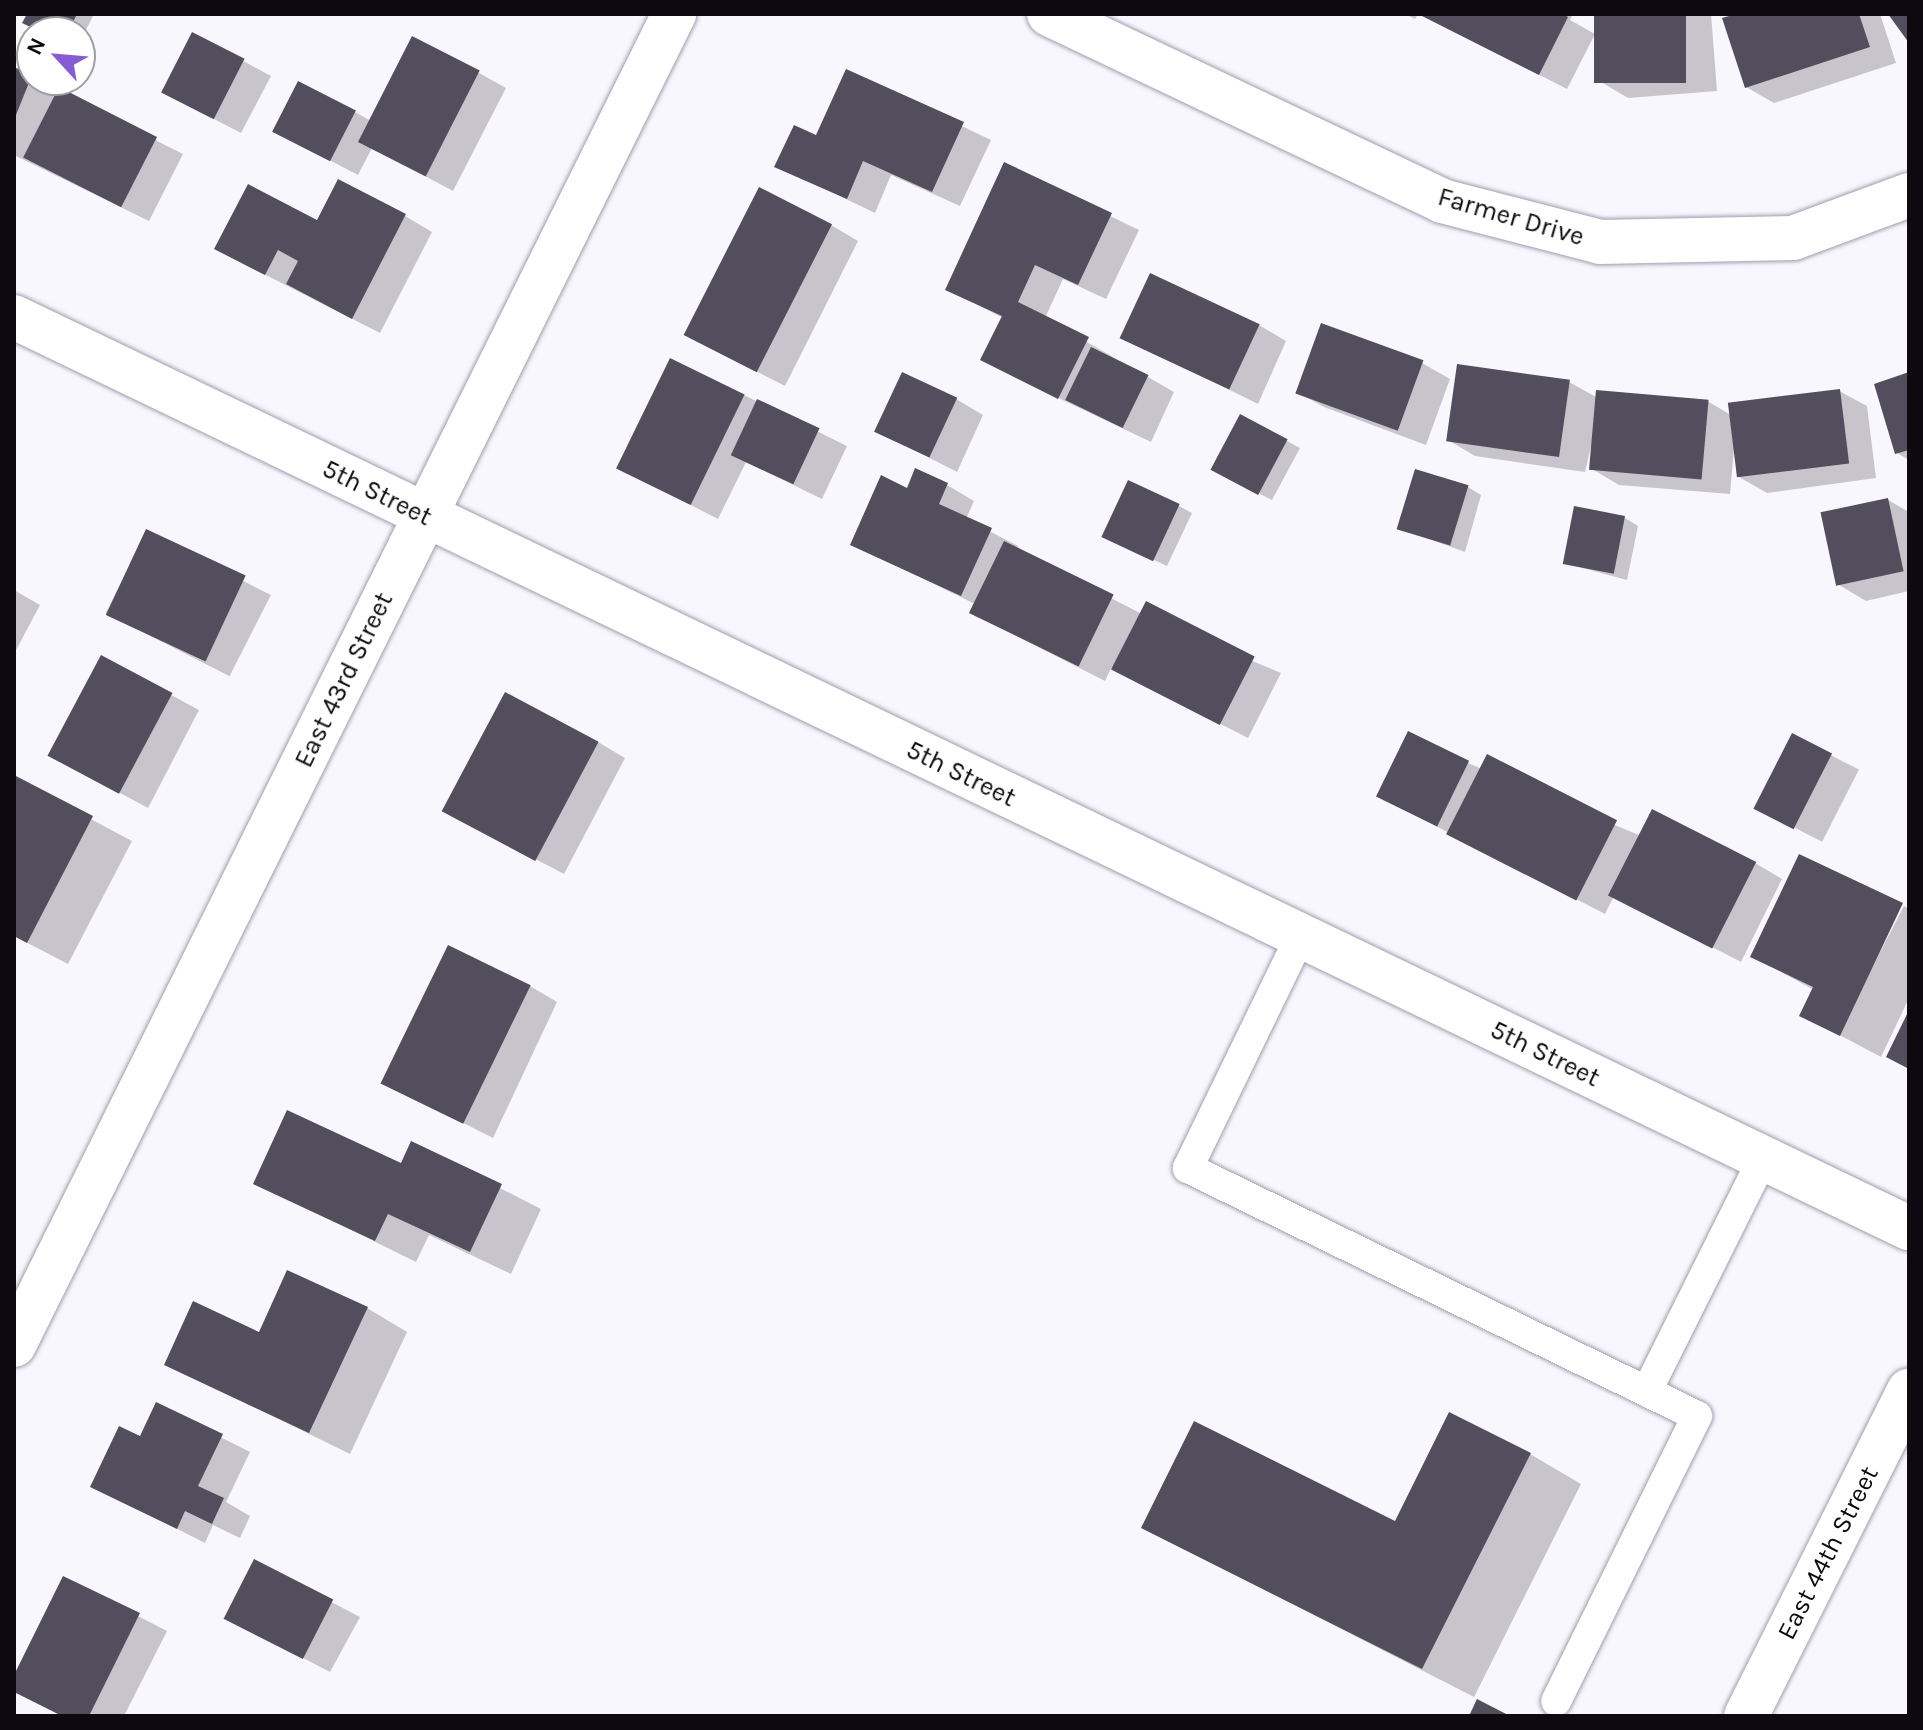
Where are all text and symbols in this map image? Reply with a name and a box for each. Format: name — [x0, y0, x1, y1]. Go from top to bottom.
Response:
north arrow — [16, 16, 96, 96]
text: N — [21, 34, 51, 59]
street label: Farmer Drive — [1434, 181, 1588, 253]
street label: 5th Street — [317, 453, 437, 533]
street label: East 43rd Street — [288, 587, 400, 773]
street label: 5th Street — [901, 734, 1021, 814]
street label: 5th Street — [1485, 1014, 1605, 1094]
street label: East 44th Street — [1771, 1461, 1885, 1645]

